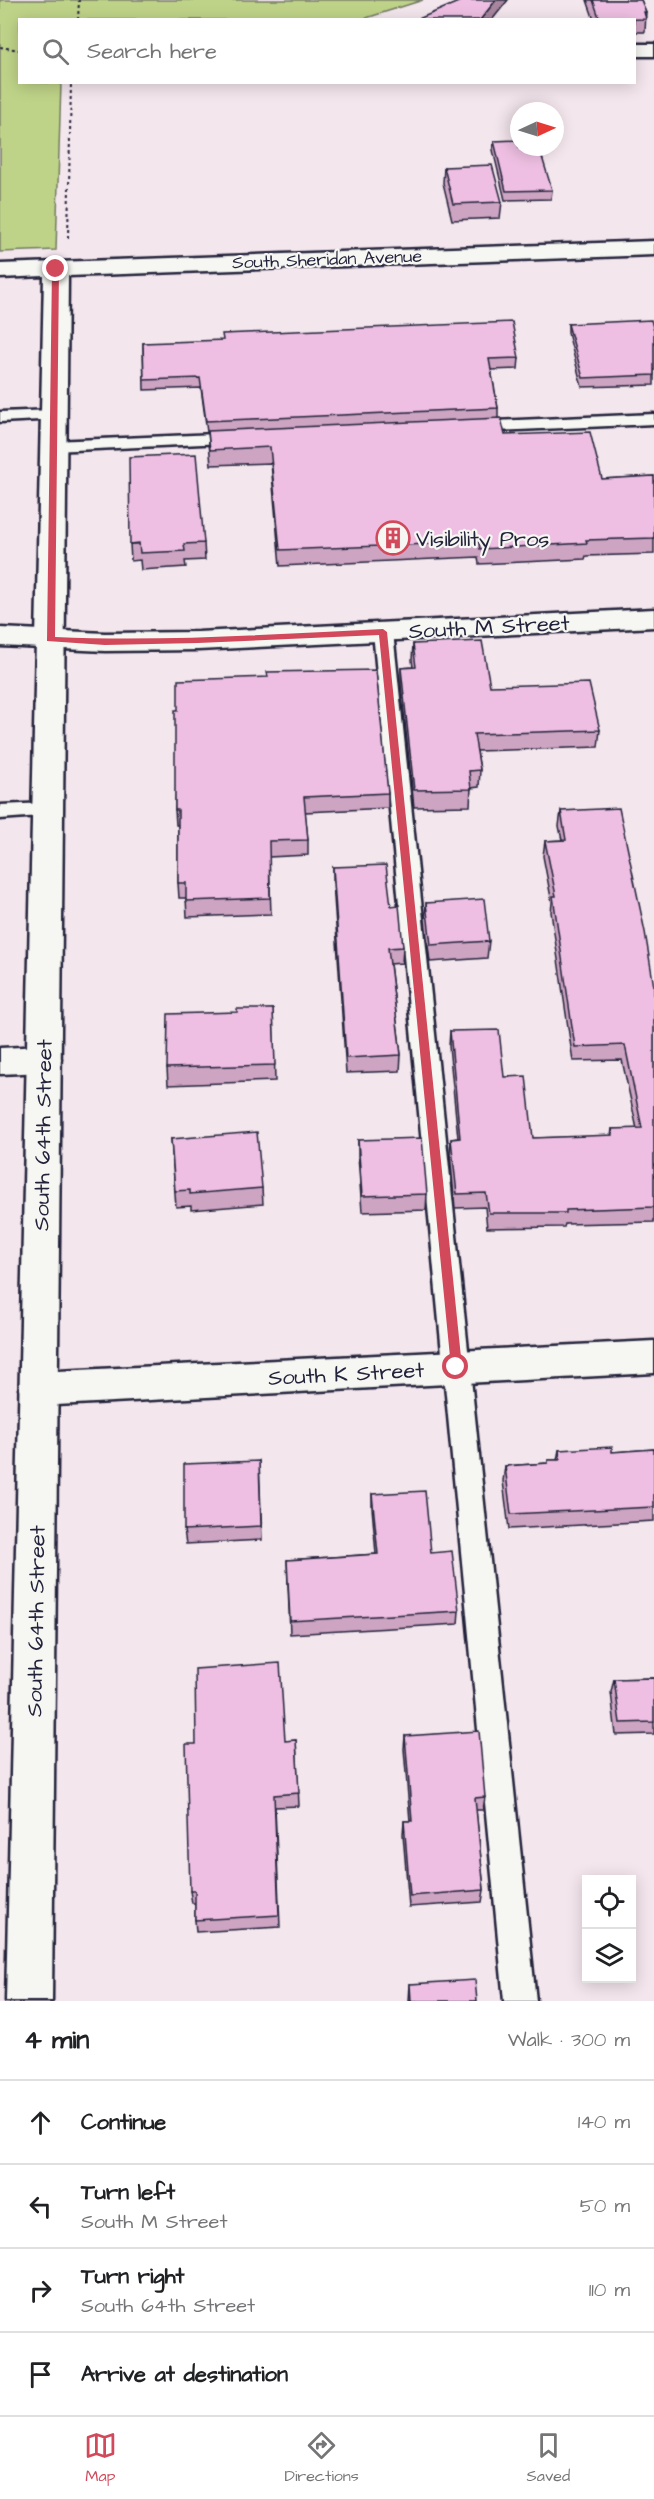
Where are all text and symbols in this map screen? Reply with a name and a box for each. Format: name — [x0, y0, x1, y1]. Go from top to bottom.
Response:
search box — [18, 18, 636, 84]
icon: search — [39, 35, 72, 68]
text: Search here — [87, 36, 217, 67]
north arrow — [510, 102, 564, 156]
street label: South Sheridan Avenue — [232, 244, 423, 275]
route end — [42, 255, 68, 281]
building icon: Visibility Pros — [375, 520, 411, 556]
place label: Visibility Pros — [416, 524, 549, 556]
street label: South M Street — [408, 608, 570, 647]
street label: South 64th Street — [26, 1039, 61, 1231]
route start — [442, 1353, 468, 1379]
street label: South K Street — [267, 1355, 425, 1394]
street label: South 64th Street — [19, 1525, 54, 1717]
map controls — [582, 1875, 636, 1983]
button: locate — [582, 1875, 636, 1929]
button: layers — [582, 1929, 636, 1983]
text: 4 min — [24, 2022, 89, 2058]
text: Walk · 300 m — [508, 2026, 630, 2054]
icon: ahead — [24, 2106, 57, 2139]
text: Continue — [81, 2107, 166, 2138]
text: 140 m — [578, 2108, 630, 2136]
text: Turn left — [81, 2177, 175, 2208]
icon: left — [24, 2190, 57, 2223]
text: 50 m — [580, 2192, 630, 2220]
text: South M Street — [81, 2208, 228, 2236]
text: Turn right — [81, 2261, 184, 2292]
icon: right — [24, 2274, 57, 2307]
text: 110 m — [589, 2276, 630, 2304]
text: South 64th Street — [81, 2292, 255, 2320]
icon: arrive — [24, 2358, 57, 2391]
text: Arrive at destination — [81, 2359, 288, 2390]
tab: Map — [84, 2429, 117, 2487]
tab: Directions — [285, 2429, 359, 2487]
tab: Saved — [527, 2429, 570, 2487]

